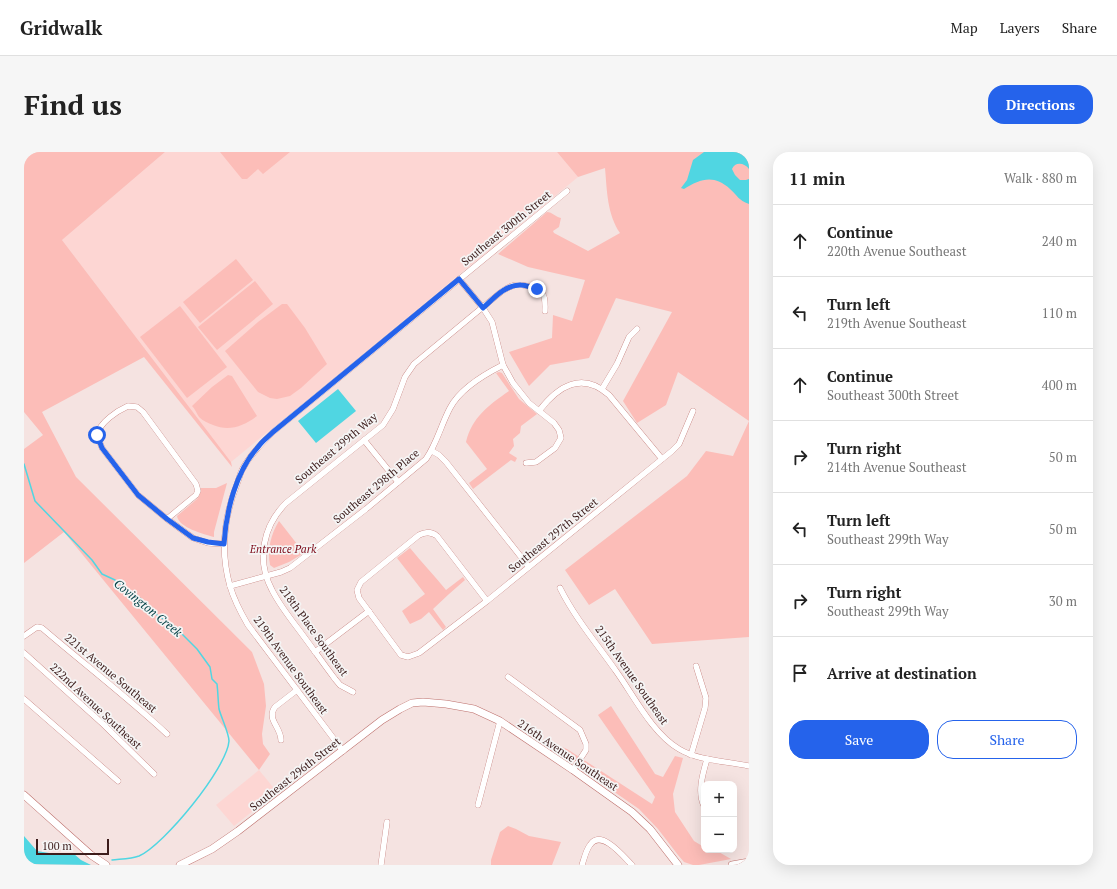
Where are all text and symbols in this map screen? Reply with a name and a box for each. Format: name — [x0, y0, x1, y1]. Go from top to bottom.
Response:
text: Gridwalk — [20, 15, 102, 40]
text: Map — [951, 18, 978, 37]
text: Layers — [1000, 18, 1040, 37]
text: Share — [1062, 18, 1097, 37]
button: Directions — [988, 85, 1093, 124]
text: Find us — [24, 86, 122, 123]
text: 11 min — [789, 167, 845, 190]
text: Walk · 880 m — [1004, 169, 1077, 187]
street label: Southeast 300th Street — [458, 187, 554, 269]
text: Continue — [827, 222, 893, 242]
icon: ahead — [789, 230, 811, 252]
text: 240 m — [1042, 232, 1077, 250]
text: 220th Avenue Southeast — [827, 242, 967, 260]
route end — [528, 280, 546, 298]
text: Turn left — [827, 294, 891, 314]
icon: left — [789, 302, 811, 324]
text: 110 m — [1042, 304, 1077, 322]
text: 219th Avenue Southeast — [827, 314, 967, 332]
text: Continue — [827, 366, 893, 386]
icon: ahead — [789, 374, 811, 396]
text: 400 m — [1042, 376, 1077, 394]
text: Southeast 300th Street — [827, 386, 959, 404]
street label: Southeast 299th Way — [292, 409, 380, 486]
route start — [88, 426, 106, 444]
text: Turn right — [827, 438, 902, 458]
street label: Southeast 298th Place — [330, 446, 422, 526]
icon: right — [789, 446, 811, 468]
text: 50 m — [1049, 448, 1077, 466]
text: 214th Avenue Southeast — [827, 458, 967, 476]
street label: Southeast 297th Street — [505, 495, 601, 575]
text: Turn left — [827, 510, 891, 530]
icon: left — [789, 518, 811, 540]
text: 50 m — [1049, 520, 1077, 538]
text: Southeast 299th Way — [827, 530, 949, 548]
park label: Entrance Park — [249, 542, 317, 556]
water label: Covington Creek — [111, 576, 186, 640]
text: Turn right — [827, 582, 902, 602]
street label: 218th Place Southeast — [277, 583, 351, 679]
icon: right — [789, 590, 811, 612]
text: 30 m — [1049, 592, 1077, 610]
text: Southeast 299th Way — [827, 602, 949, 620]
street label: 219th Avenue Southeast — [251, 613, 331, 717]
street label: 215th Avenue Southeast — [592, 623, 672, 727]
street label: 221st Avenue Southeast — [62, 630, 160, 716]
street label: 222nd Avenue Southeast — [47, 660, 145, 752]
icon: arrive — [789, 662, 811, 684]
text: Arrive at destination — [827, 663, 977, 683]
street label: 216th Avenue Southeast — [515, 716, 621, 794]
button: Save — [789, 720, 929, 759]
button: Share — [937, 720, 1077, 759]
street label: Southeast 296th Street — [247, 734, 343, 814]
map controls — [701, 781, 737, 853]
button: + — [701, 781, 737, 817]
button: − — [701, 817, 737, 853]
scale bar — [36, 837, 109, 856]
text: 100 m — [42, 839, 72, 853]

